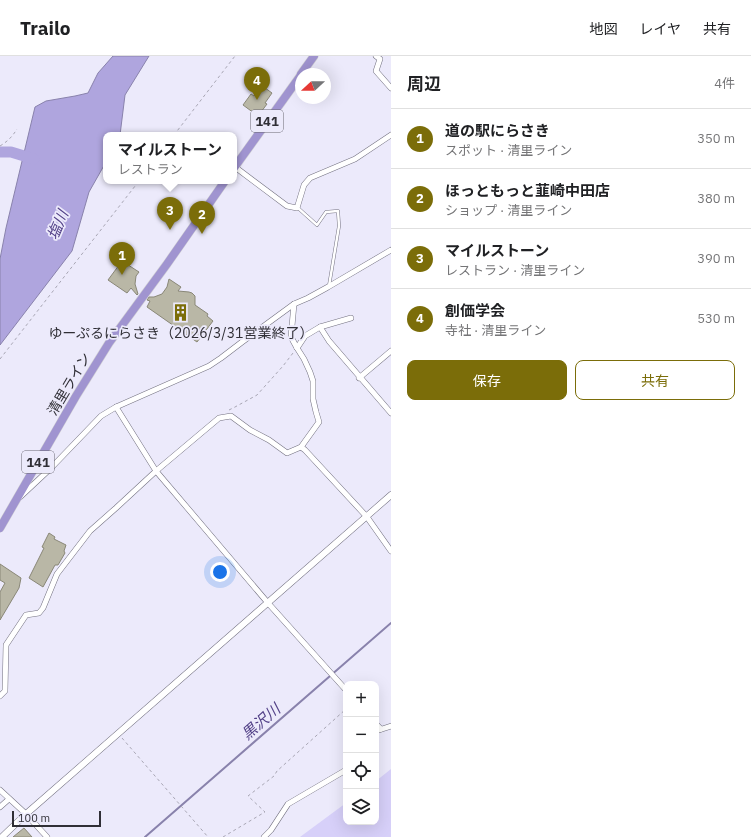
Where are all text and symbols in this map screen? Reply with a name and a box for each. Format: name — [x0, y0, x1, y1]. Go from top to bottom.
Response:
text: Trailo — [20, 16, 70, 40]
text: 地図 — [589, 20, 617, 38]
text: レイヤ — [639, 20, 681, 38]
text: 共有 — [703, 20, 731, 38]
pin: 4 — [244, 67, 270, 100]
north arrow — [295, 68, 331, 104]
text: 周辺 — [407, 73, 441, 95]
text: 4件 — [714, 75, 735, 92]
road number: 141 — [251, 110, 283, 132]
text: 道の駅にらさき — [445, 121, 550, 140]
text: 1 — [416, 130, 424, 147]
text: 350 m — [697, 130, 735, 147]
popup — [103, 132, 237, 184]
text: マイルストーン — [118, 140, 222, 159]
text: スポット · 清里ライン — [445, 142, 572, 159]
text: レストラン — [118, 161, 183, 178]
text: ほっともっと韮崎中田店 — [445, 181, 610, 200]
text: 2 — [416, 190, 424, 207]
text: 380 m — [697, 190, 735, 207]
pin: 3 — [157, 197, 183, 230]
pin: 2 — [189, 201, 215, 234]
text: ショップ · 清里ライン — [445, 202, 572, 219]
water label: 塩川 — [43, 205, 73, 242]
text: マイルストーン — [445, 241, 549, 260]
pin: 1 — [109, 242, 135, 275]
text: 3 — [416, 250, 424, 267]
text: 390 m — [697, 250, 735, 267]
text: レストラン · 清里ライン — [445, 262, 585, 279]
text: 創価学会 — [445, 301, 505, 320]
building icon: ゆーぷるにらさき（2026/3/31営業終了） — [171, 303, 191, 323]
text: 4 — [416, 310, 424, 327]
text: 530 m — [697, 310, 735, 327]
text: 寺社 · 清里ライン — [445, 322, 546, 339]
place label: ゆーぷるにらさき（2026/3/31営業終了） — [49, 324, 313, 342]
street label: 清里ライン — [43, 349, 95, 419]
button: 保存 — [407, 360, 567, 400]
button: 共有 — [575, 360, 735, 400]
road number: 141 — [22, 451, 54, 473]
your location — [210, 562, 230, 582]
map controls — [343, 681, 379, 825]
button: + — [343, 681, 379, 717]
water label: 黒沢川 — [237, 698, 285, 744]
button: − — [343, 717, 379, 753]
button: locate — [343, 753, 379, 789]
button: layers — [343, 789, 379, 825]
scale bar — [12, 809, 101, 828]
text: 100 m — [18, 811, 50, 825]

